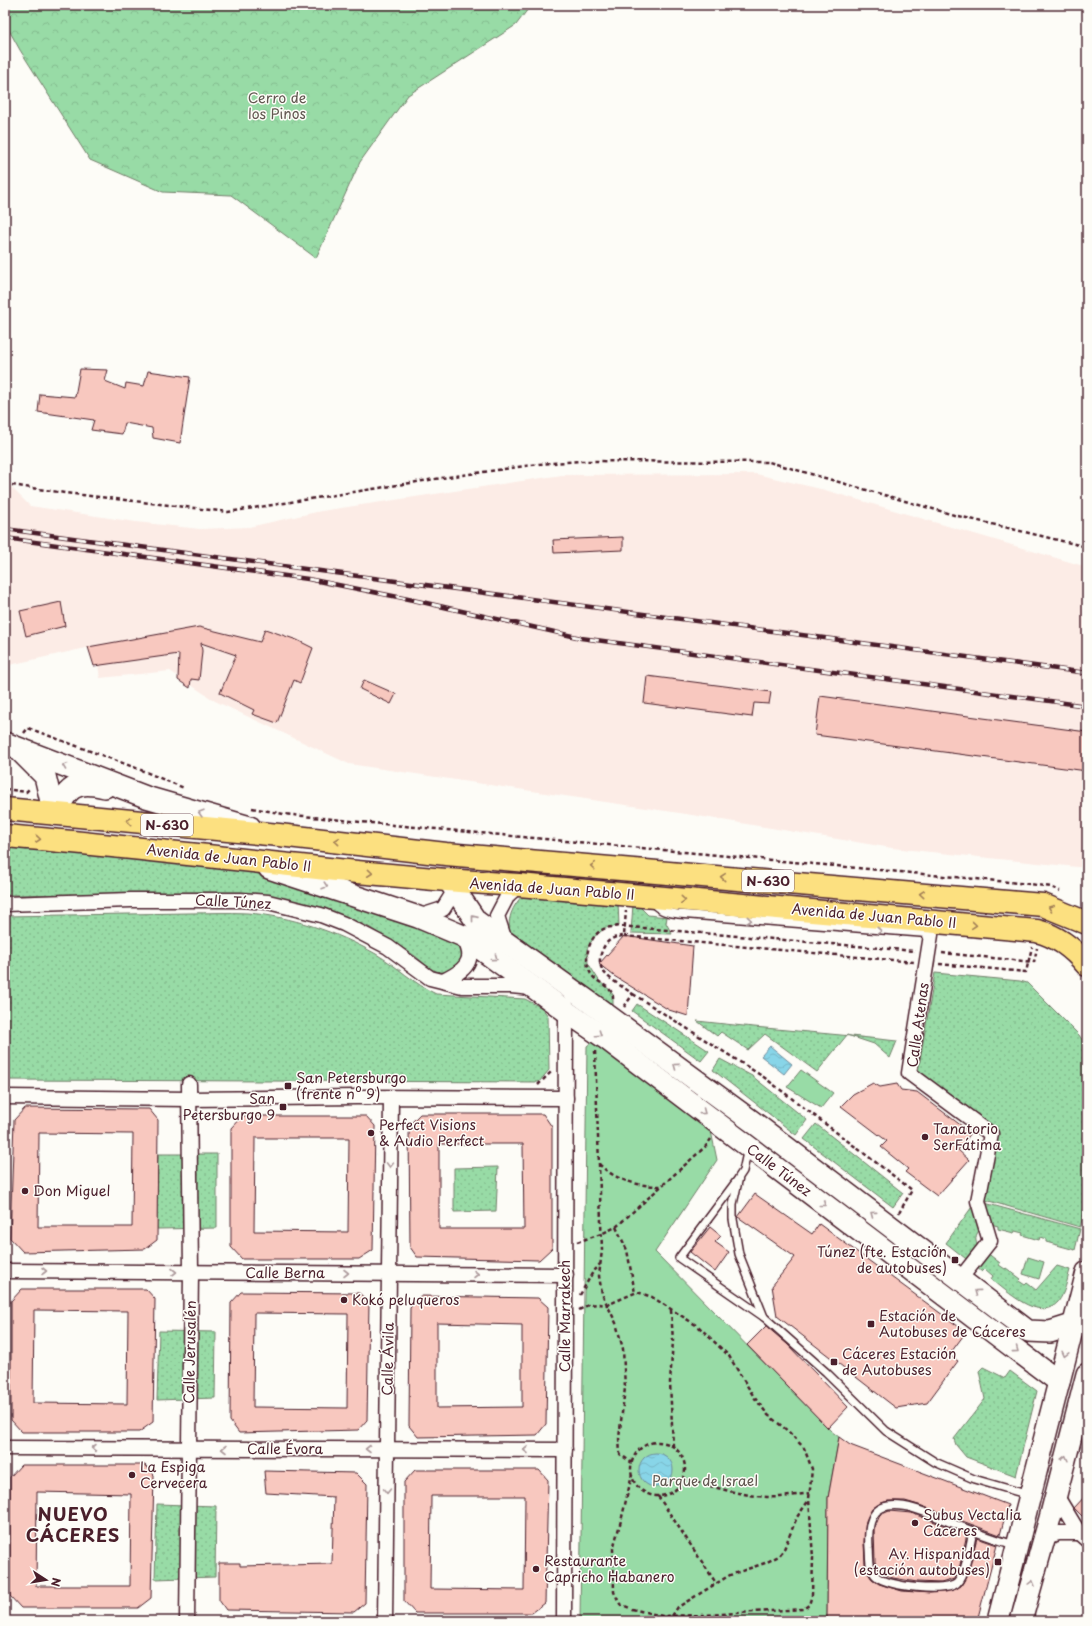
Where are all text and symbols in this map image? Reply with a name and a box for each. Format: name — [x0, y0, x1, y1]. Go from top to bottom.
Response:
park label: Cerro de los Pinos — [248, 87, 307, 124]
one-way arrow — [62, 762, 69, 770]
one-way arrow — [198, 809, 205, 818]
road number: N-630 — [141, 814, 193, 836]
one-way arrow — [126, 817, 132, 826]
one-way arrow — [35, 834, 41, 843]
one-way arrow — [334, 837, 340, 846]
street label: Avenida de Juan Pablo II — [146, 838, 312, 877]
one-way arrow — [590, 862, 596, 871]
one-way arrow — [367, 868, 373, 877]
road number: N-630 — [742, 870, 794, 892]
street label: Avenida de Juan Pablo II — [469, 872, 635, 905]
one-way arrow — [720, 872, 726, 881]
one-way arrow — [321, 881, 328, 890]
street label: Calle Túnez — [194, 889, 272, 914]
one-way arrow — [919, 889, 925, 898]
one-way arrow — [680, 895, 686, 904]
street label: Avenida de Juan Pablo II — [791, 898, 957, 933]
one-way arrow — [1048, 904, 1055, 912]
one-way arrow — [472, 915, 479, 922]
one-way arrow — [746, 915, 752, 924]
one-way arrow — [971, 920, 977, 929]
one-way arrow — [876, 926, 882, 935]
one-way arrow — [491, 953, 498, 961]
street label: Calle Atenas — [901, 981, 934, 1069]
one-way arrow — [595, 1029, 602, 1037]
one-way arrow — [673, 1063, 680, 1070]
place label: San Petersburgo (frente nº 9) — [296, 1067, 406, 1104]
marker: San Petersburgo (frente nº 9) — [283, 1081, 293, 1091]
place label: San Petersburgo 9 — [182, 1088, 275, 1125]
marker: San Petersburgo 9 — [278, 1102, 288, 1112]
one-way arrow — [698, 1107, 705, 1114]
place label: Perfect Visions & Audio Perfect — [379, 1114, 485, 1151]
place label: Tanatorio SerFátima — [933, 1118, 1001, 1155]
marker: Perfect Visions & Audio Perfect — [366, 1128, 376, 1138]
marker: Tanatorio SerFátima — [920, 1132, 930, 1142]
street label: Calle Túnez — [743, 1138, 816, 1201]
one-way arrow — [386, 1162, 394, 1168]
place label: Don Miguel — [33, 1180, 110, 1201]
marker: Don Miguel — [20, 1186, 30, 1196]
one-way arrow — [819, 1199, 826, 1206]
one-way arrow — [871, 1212, 878, 1219]
place label: Túnez (fte. Estación de autobuses) — [817, 1241, 947, 1278]
marker: Túnez (fte. Estación de autobuses) — [950, 1255, 960, 1265]
street label: Calle Marrakech — [554, 1260, 575, 1372]
street label: Calle Berna — [245, 1262, 325, 1283]
one-way arrow — [41, 1267, 47, 1275]
one-way arrow — [171, 1268, 177, 1276]
one-way arrow — [343, 1269, 349, 1277]
one-way arrow — [473, 1270, 479, 1278]
place label: Kokó peluqueros — [352, 1289, 459, 1310]
one-way arrow — [974, 1289, 981, 1297]
marker: Kokó peluqueros — [339, 1295, 349, 1305]
street label: Calle Jerusalén — [178, 1300, 201, 1404]
place label: Estación de Autobuses de Cáceres — [879, 1305, 1026, 1342]
marker: Estación de Autobuses de Cáceres — [866, 1319, 876, 1329]
street label: Calle Ávila — [376, 1322, 399, 1396]
place label: Cáceres Estación de Autobuses — [842, 1343, 957, 1380]
one-way arrow — [1012, 1345, 1019, 1352]
one-way arrow — [1062, 1350, 1070, 1357]
marker: Cáceres Estación de Autobuses — [829, 1357, 839, 1367]
street label: Calle Évora — [247, 1438, 323, 1459]
one-way arrow — [91, 1444, 97, 1452]
one-way arrow — [221, 1445, 227, 1453]
one-way arrow — [365, 1445, 371, 1453]
one-way arrow — [523, 1446, 529, 1454]
one-way arrow — [1061, 1455, 1069, 1461]
place label: La Espiga Cervecera — [140, 1456, 208, 1493]
marker: La Espiga Cervecera — [127, 1470, 137, 1480]
park label: Parque de Israel — [652, 1470, 758, 1491]
one-way arrow — [383, 1488, 391, 1494]
district label: NUEVO CÁCERES — [26, 1500, 120, 1548]
place label: Subus Vectalia Cáceres — [923, 1504, 1022, 1541]
marker: Subus Vectalia Cáceres — [910, 1518, 920, 1528]
place label: Av. Hispanidad (estación autobuses) — [854, 1543, 990, 1580]
place label: Restaurante Capricho Habanero — [544, 1550, 675, 1587]
marker: Av. Hispanidad (estación autobuses) — [993, 1557, 1003, 1567]
north arrow — [26, 1560, 66, 1600]
marker: Restaurante Capricho Habanero — [531, 1564, 541, 1574]
text: N — [47, 1576, 65, 1588]
one-way arrow — [1027, 1580, 1036, 1587]

